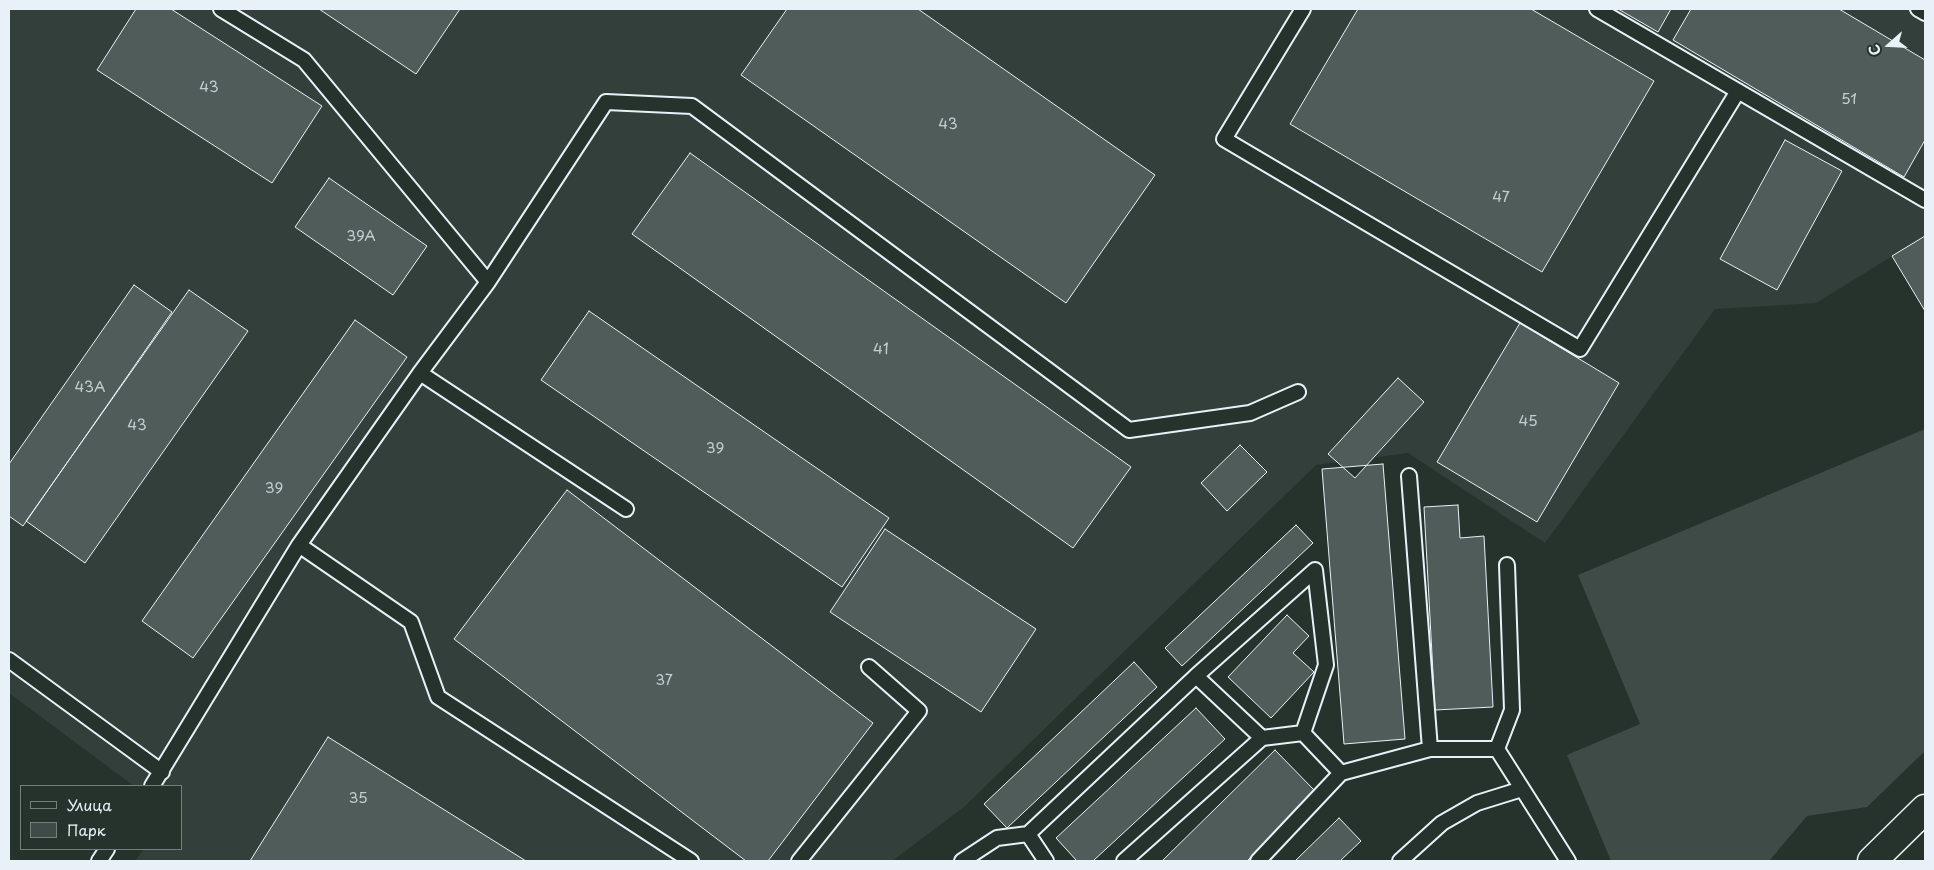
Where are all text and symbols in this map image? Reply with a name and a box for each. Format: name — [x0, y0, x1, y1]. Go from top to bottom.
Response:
north arrow — [1864, 20, 1914, 70]
text: С — [1863, 42, 1886, 58]
house number: 43 — [199, 79, 219, 97]
house number: 51 — [1841, 91, 1857, 109]
house number: 43 — [938, 116, 958, 134]
house number: 47 — [1492, 189, 1510, 207]
house number: 39А — [346, 228, 376, 246]
house number: 41 — [873, 341, 889, 359]
house number: 43А — [75, 379, 105, 397]
house number: 45 — [1518, 413, 1538, 431]
house number: 43 — [127, 417, 147, 435]
house number: 39 — [706, 440, 724, 458]
house number: 39 — [265, 480, 283, 498]
house number: 37 — [655, 672, 673, 690]
legend — [20, 785, 182, 850]
house number: 35 — [348, 790, 368, 808]
text: Улица — [67, 793, 112, 816]
text: Парк — [67, 818, 106, 841]

